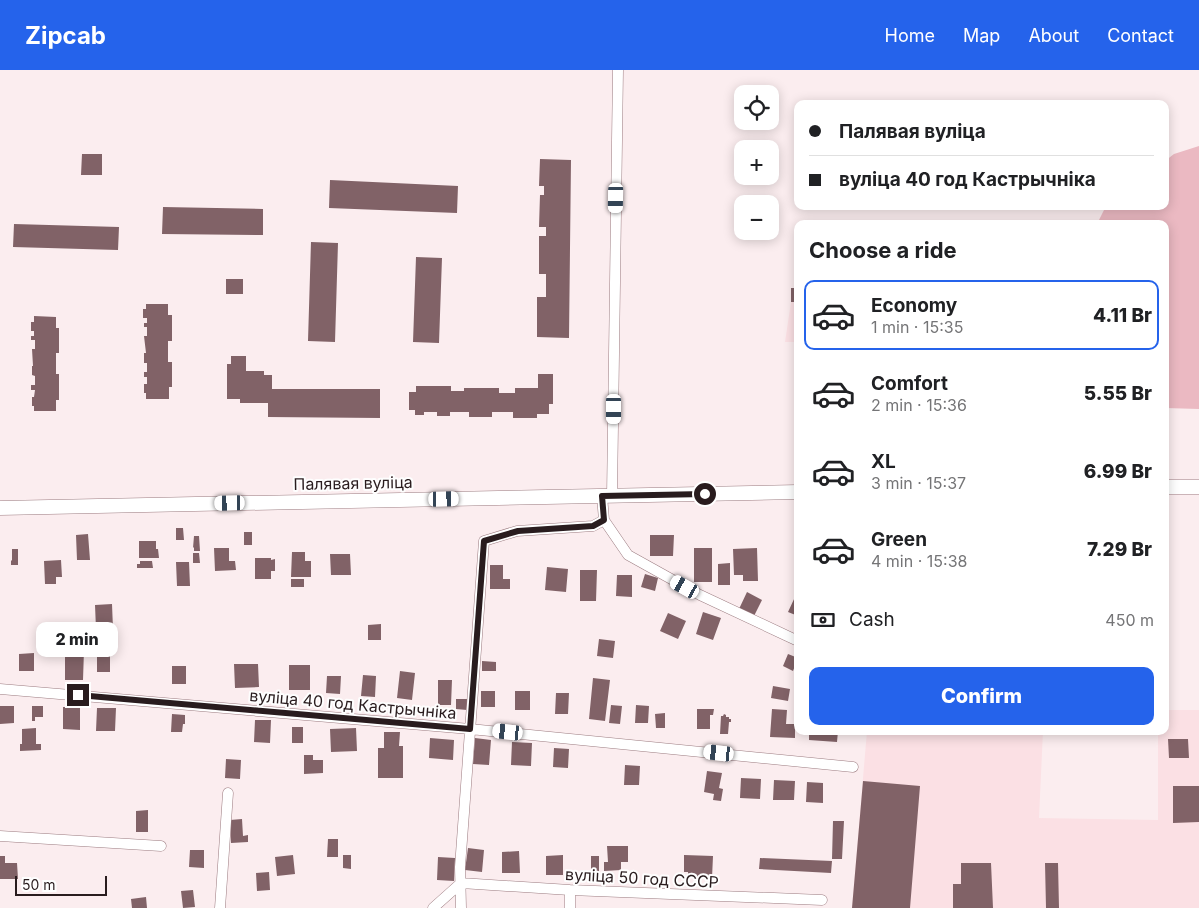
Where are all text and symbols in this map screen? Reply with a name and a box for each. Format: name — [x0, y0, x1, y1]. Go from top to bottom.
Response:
text: Zipcab — [25, 21, 106, 50]
text: Home — [885, 25, 935, 46]
text: Map — [963, 25, 1000, 46]
text: About — [1028, 25, 1079, 46]
text: Contact — [1107, 25, 1174, 46]
map controls — [734, 85, 779, 240]
button: locate — [734, 85, 779, 130]
text: Палявая вуліца — [839, 120, 986, 143]
button: + — [734, 140, 779, 185]
text: вуліца 40 год Кастрычніка — [839, 168, 1096, 191]
car — [608, 183, 623, 213]
button: − — [734, 195, 779, 240]
text: Choose a ride — [809, 237, 957, 263]
icon: car — [811, 293, 856, 338]
text: Economy — [871, 294, 957, 317]
text: 4.11 Br — [1093, 304, 1152, 327]
text: 1 min · 15:35 — [871, 317, 963, 337]
icon: car — [811, 371, 856, 416]
text: Comfort — [871, 372, 948, 395]
text: 5.55 Br — [1084, 382, 1152, 405]
car — [606, 394, 621, 424]
text: 2 min · 15:36 — [871, 395, 967, 415]
icon: car — [811, 449, 856, 494]
text: XL — [871, 450, 896, 473]
text: 6.99 Br — [1084, 460, 1152, 483]
street label: Палявая вуліца — [293, 472, 413, 494]
text: 3 min · 15:37 — [871, 473, 966, 493]
route start — [694, 483, 716, 505]
car — [428, 491, 459, 507]
car — [214, 495, 245, 511]
icon: car — [811, 527, 856, 572]
text: Green — [871, 528, 927, 551]
text: 7.29 Br — [1087, 538, 1152, 561]
text: 4 min · 15:38 — [871, 551, 967, 571]
car — [668, 573, 701, 601]
icon: cash — [809, 606, 837, 634]
text: Cash — [849, 608, 895, 631]
text: 450 m — [1105, 610, 1154, 630]
callout: 2 min — [37, 622, 119, 658]
text: 2 min — [55, 629, 99, 649]
button: Confirm — [809, 667, 1154, 725]
route end — [67, 684, 89, 706]
street label: вуліца 40 год Кастрычніка — [249, 685, 457, 723]
car — [492, 723, 523, 741]
car — [703, 744, 734, 762]
street label: вуліца 50 год СССР — [565, 864, 719, 892]
scale bar — [15, 873, 108, 896]
text: 50 m — [22, 876, 56, 893]

